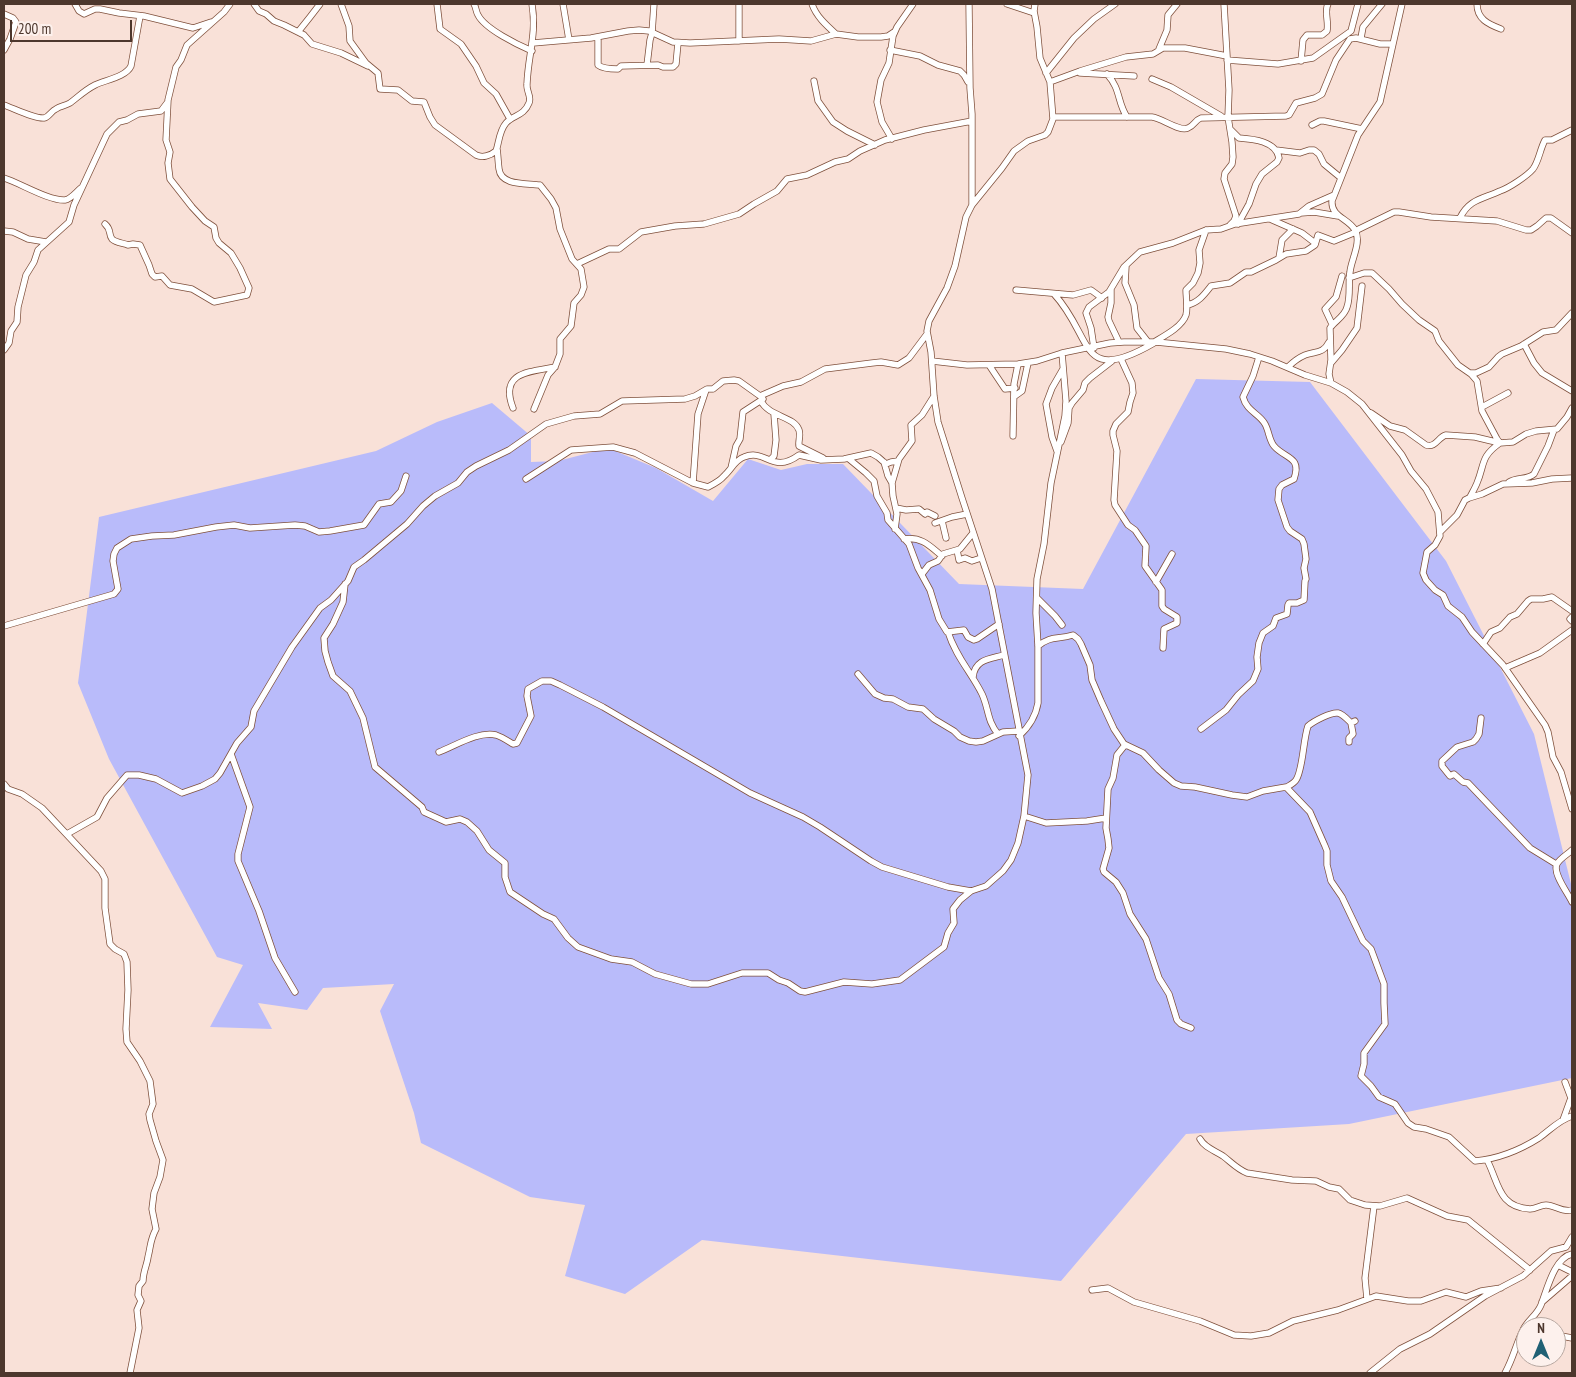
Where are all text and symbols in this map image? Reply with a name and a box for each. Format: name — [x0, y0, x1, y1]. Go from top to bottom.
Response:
scale bar — [12, 10, 135, 42]
text: 200 m — [18, 19, 51, 38]
north arrow — [1516, 1317, 1566, 1367]
text: N — [1537, 1319, 1545, 1337]

